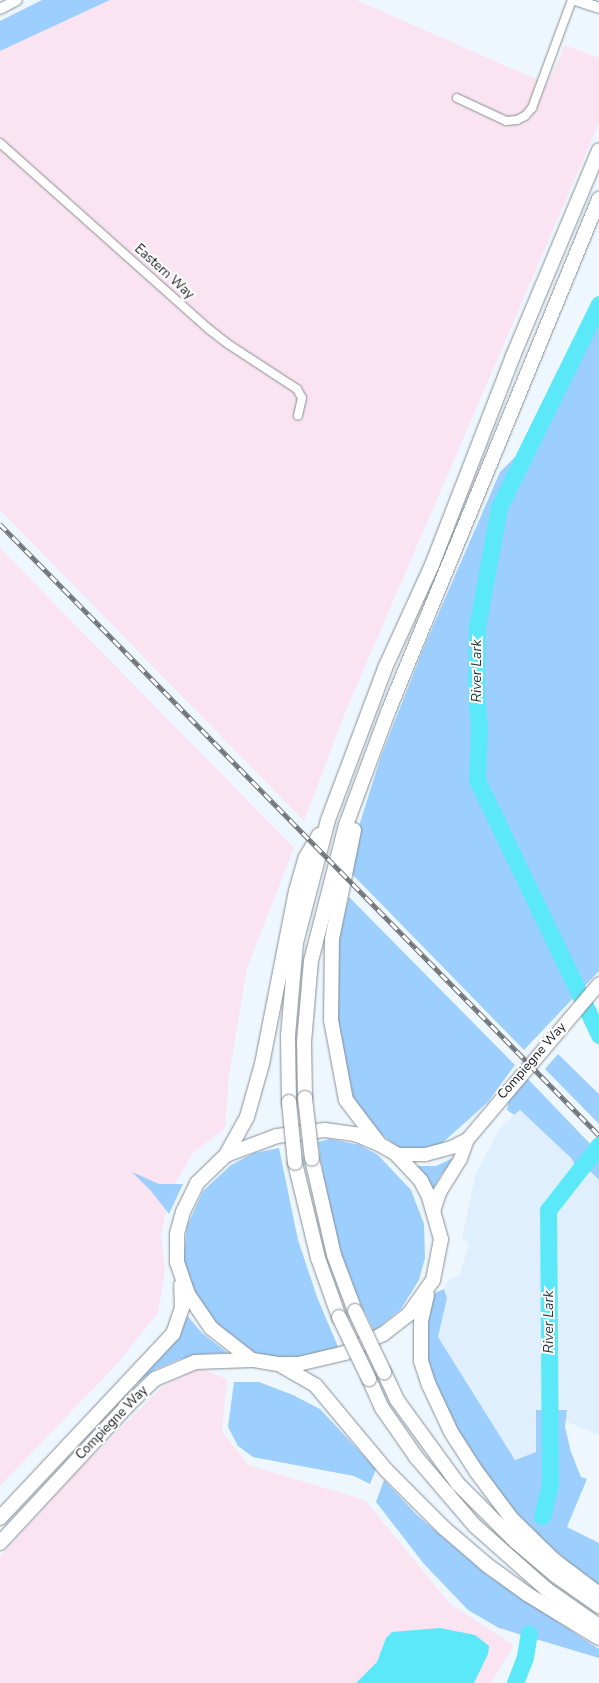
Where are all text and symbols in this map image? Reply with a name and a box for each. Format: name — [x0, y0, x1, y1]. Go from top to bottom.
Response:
street label: Eastern Way — [131, 241, 197, 303]
water label: River Lark — [469, 640, 485, 702]
street label: Compiegne Way — [494, 1019, 570, 1103]
water label: River Lark — [541, 1291, 557, 1353]
street label: Compiegne Way — [73, 1383, 151, 1463]

